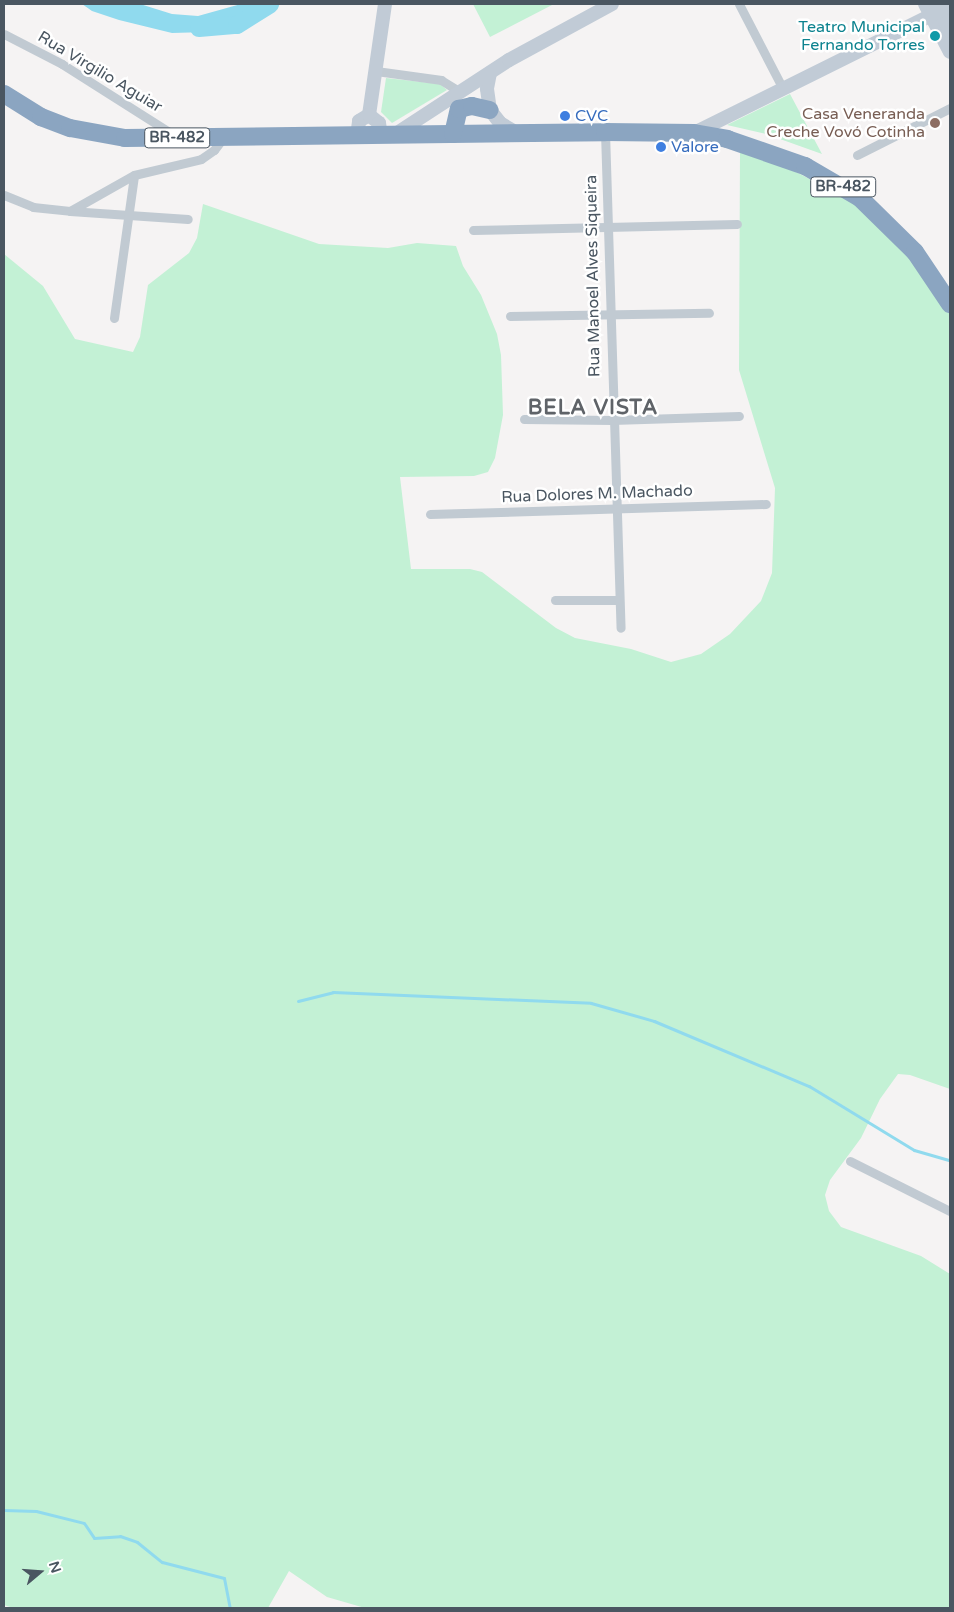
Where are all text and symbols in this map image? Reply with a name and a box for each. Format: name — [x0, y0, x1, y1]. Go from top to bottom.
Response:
place label: Teatro Municipal Fernando Torres — [798, 17, 925, 55]
street label: Rua Virgilio Aguiar — [34, 27, 166, 117]
marker: Teatro Municipal Fernando Torres — [929, 30, 941, 42]
place label: Casa Veneranda Creche Vovó Cotinha — [766, 104, 925, 142]
place label: CVC — [575, 106, 608, 126]
marker: CVC — [559, 110, 571, 122]
marker: Casa Veneranda Creche Vovó Cotinha — [929, 117, 941, 129]
road number: BR-482 — [143, 126, 211, 150]
place label: Valore — [671, 137, 719, 157]
marker: Valore — [655, 141, 667, 153]
road number: BR-482 — [809, 174, 877, 200]
street label: Rua Manoel Alves Siqueira — [582, 175, 604, 377]
district label: BELA VISTA — [526, 395, 660, 421]
street label: Rua Dolores M. Machado — [501, 481, 693, 507]
north arrow — [15, 1547, 65, 1597]
text: N — [45, 1559, 65, 1575]

